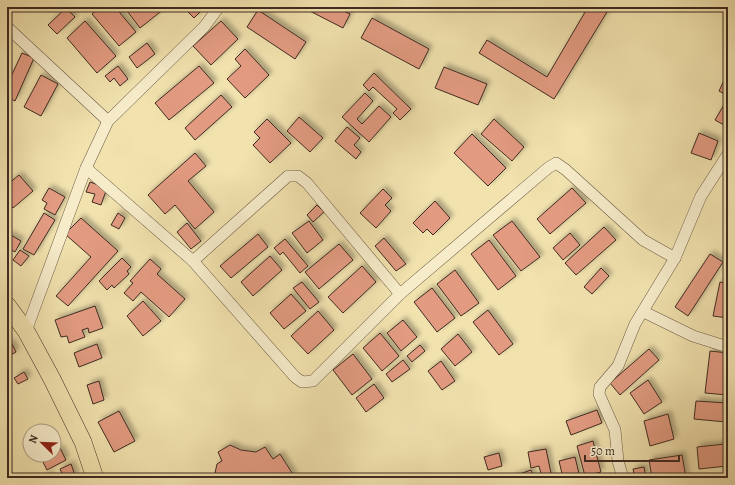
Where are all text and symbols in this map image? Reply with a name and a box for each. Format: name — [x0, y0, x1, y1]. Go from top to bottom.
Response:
north arrow — [22, 423, 62, 463]
text: N — [25, 433, 42, 446]
scale bar — [585, 437, 679, 463]
text: 50 m — [591, 443, 615, 459]

